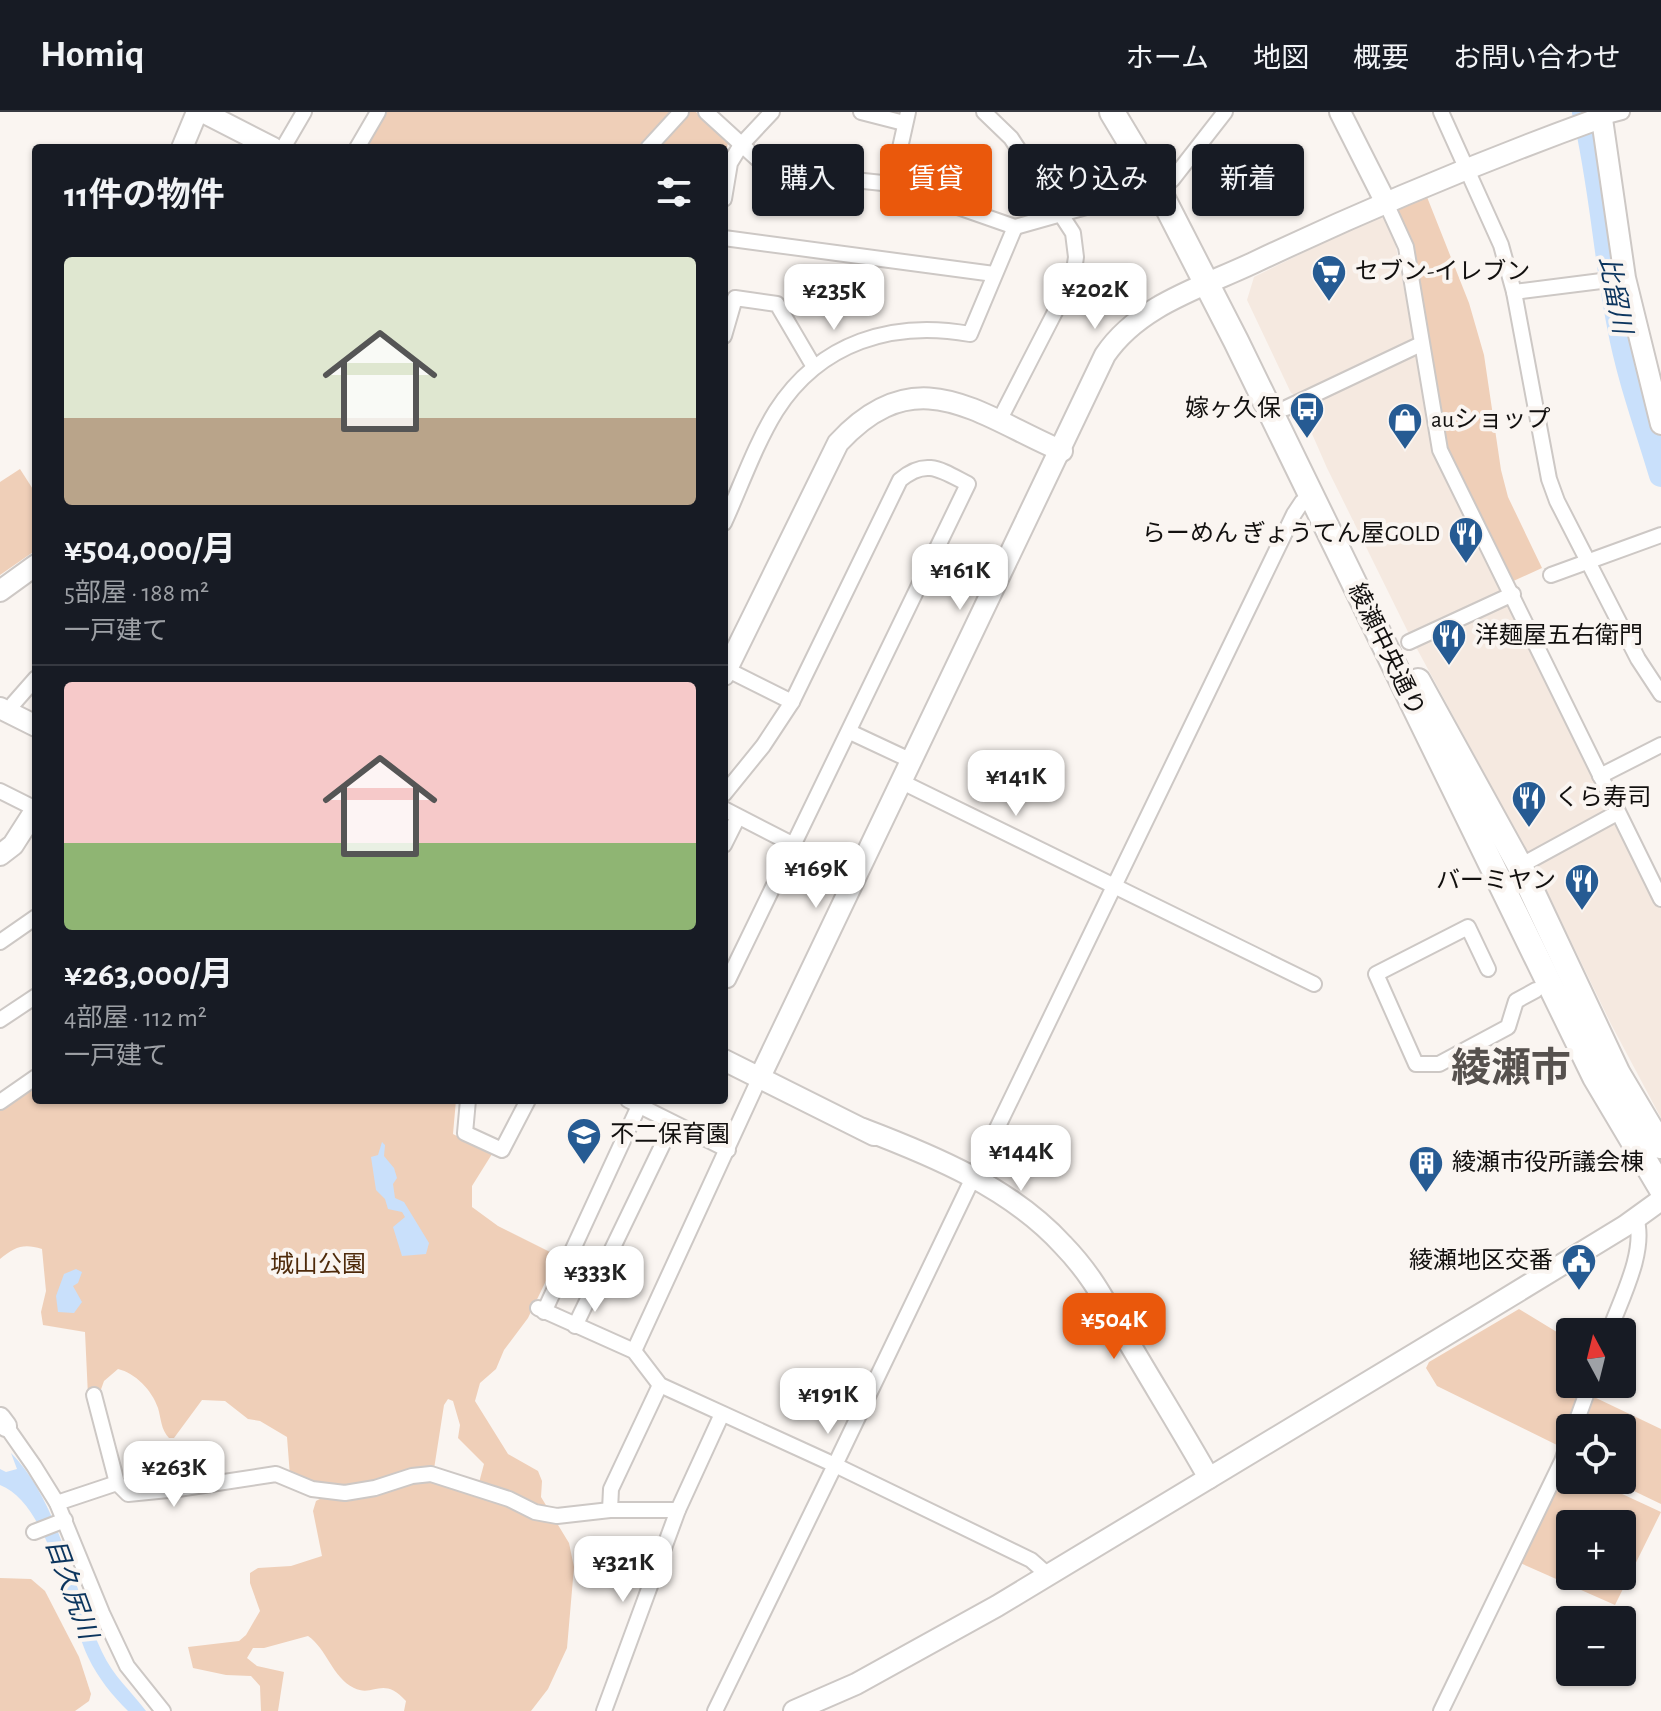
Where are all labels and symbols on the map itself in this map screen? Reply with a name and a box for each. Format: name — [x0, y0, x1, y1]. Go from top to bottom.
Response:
supermarket icon: セブン-イレブン — [1310, 253, 1348, 303]
water label: 比留川 — [1595, 254, 1637, 339]
place label: セブン-イレブン — [1355, 258, 1530, 284]
pin: ¥202K — [1039, 263, 1151, 331]
pin: ¥235K — [778, 264, 890, 332]
bus stop icon: 嫁ヶ久保 — [1288, 390, 1326, 440]
place label: 嫁ヶ久保 — [1185, 395, 1281, 421]
shop icon: auショップ — [1386, 401, 1424, 451]
place label: auショップ — [1431, 407, 1550, 432]
restaurant icon: らーめん ぎょうてん屋GOLD — [1447, 515, 1485, 565]
place label: らーめん ぎょうてん屋GOLD — [1142, 520, 1440, 546]
pin: ¥161K — [904, 544, 1016, 612]
street label: 綾瀬中央通り — [1344, 579, 1430, 720]
restaurant icon: 洋麺屋五右衛門 — [1430, 617, 1468, 667]
place label: 洋麺屋五右衛門 — [1475, 622, 1643, 648]
pin: ¥141K — [960, 750, 1072, 818]
restaurant icon: くら寿司 — [1510, 779, 1548, 829]
place label: くら寿司 — [1555, 784, 1651, 810]
pin: ¥169K — [760, 842, 872, 910]
restaurant icon: バーミヤン — [1563, 862, 1601, 912]
place label: バーミヤン — [1436, 868, 1556, 893]
district label: 綾瀬市 — [1451, 1046, 1571, 1089]
school or university icon: 不二保育園 — [565, 1116, 603, 1166]
place label: 不二保育園 — [610, 1121, 730, 1147]
pin: ¥144K — [965, 1125, 1077, 1193]
building icon: 綾瀬市役所議会棟 — [1407, 1144, 1445, 1194]
place label: 綾瀬市役所議会棟 — [1452, 1149, 1644, 1175]
public building icon: 綾瀬地区交番 — [1560, 1242, 1598, 1292]
pin: ¥333K — [539, 1246, 651, 1314]
place label: 綾瀬地区交番 — [1409, 1247, 1553, 1273]
park label: 城山公園 — [270, 1251, 366, 1277]
pin: ¥504K — [1058, 1293, 1170, 1361]
north arrow — [1556, 1318, 1636, 1398]
pin: ¥191K — [772, 1368, 884, 1436]
pin: ¥263K — [118, 1441, 230, 1509]
water label: 目久尻川 — [41, 1535, 103, 1645]
pin: ¥321K — [567, 1536, 679, 1604]

